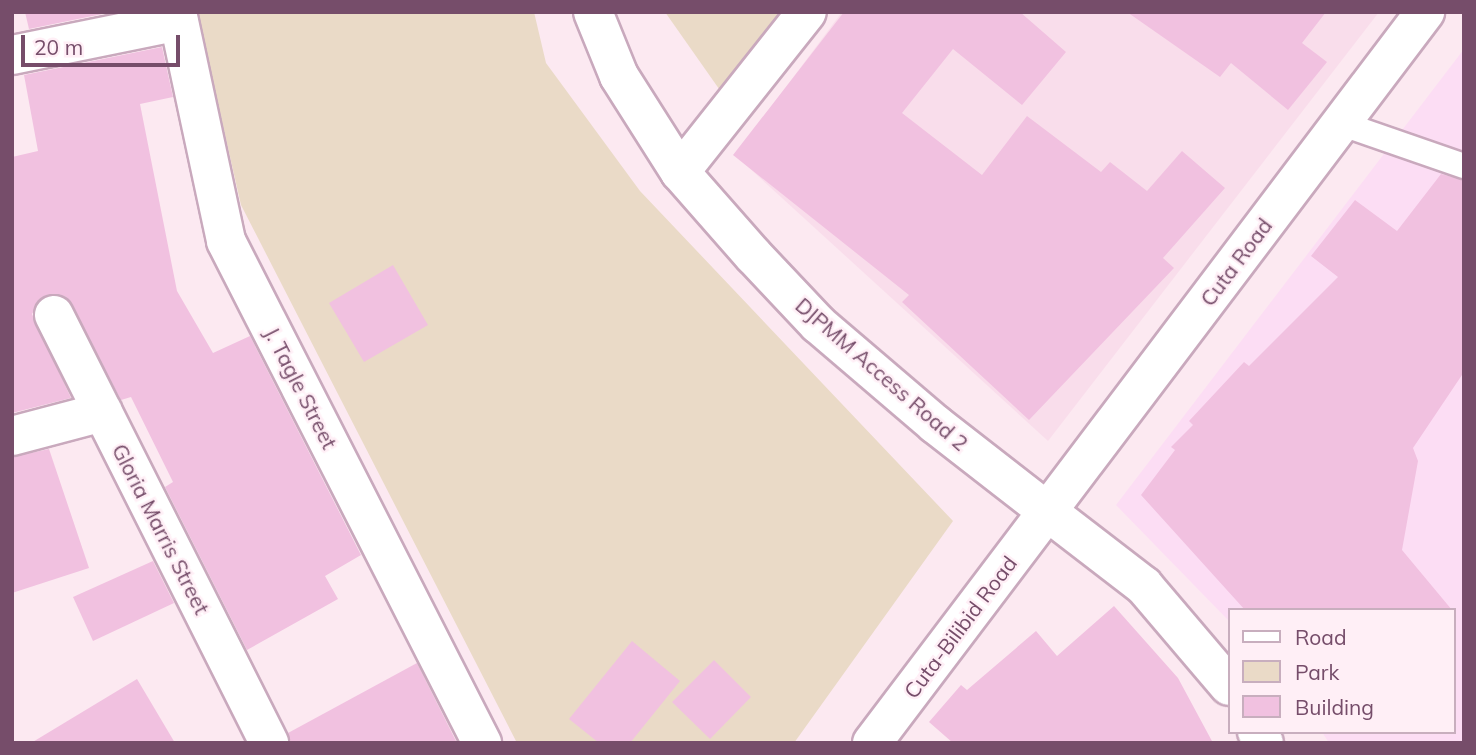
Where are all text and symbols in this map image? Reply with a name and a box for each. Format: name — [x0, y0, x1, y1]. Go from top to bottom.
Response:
scale bar — [24, 21, 184, 65]
text: 20 m — [34, 34, 83, 60]
street label: Cuta Road — [1195, 213, 1277, 311]
street label: DJPMM Access Road 2 — [791, 292, 973, 456]
street label: J. Tagle Street — [260, 323, 342, 453]
street label: Gloria Marris Street — [107, 440, 215, 618]
street label: Cuta-Bilibid Road — [898, 551, 1022, 703]
legend — [1228, 608, 1455, 734]
text: Road — [1295, 624, 1346, 650]
text: Park — [1295, 659, 1339, 685]
text: Building — [1295, 694, 1374, 720]

